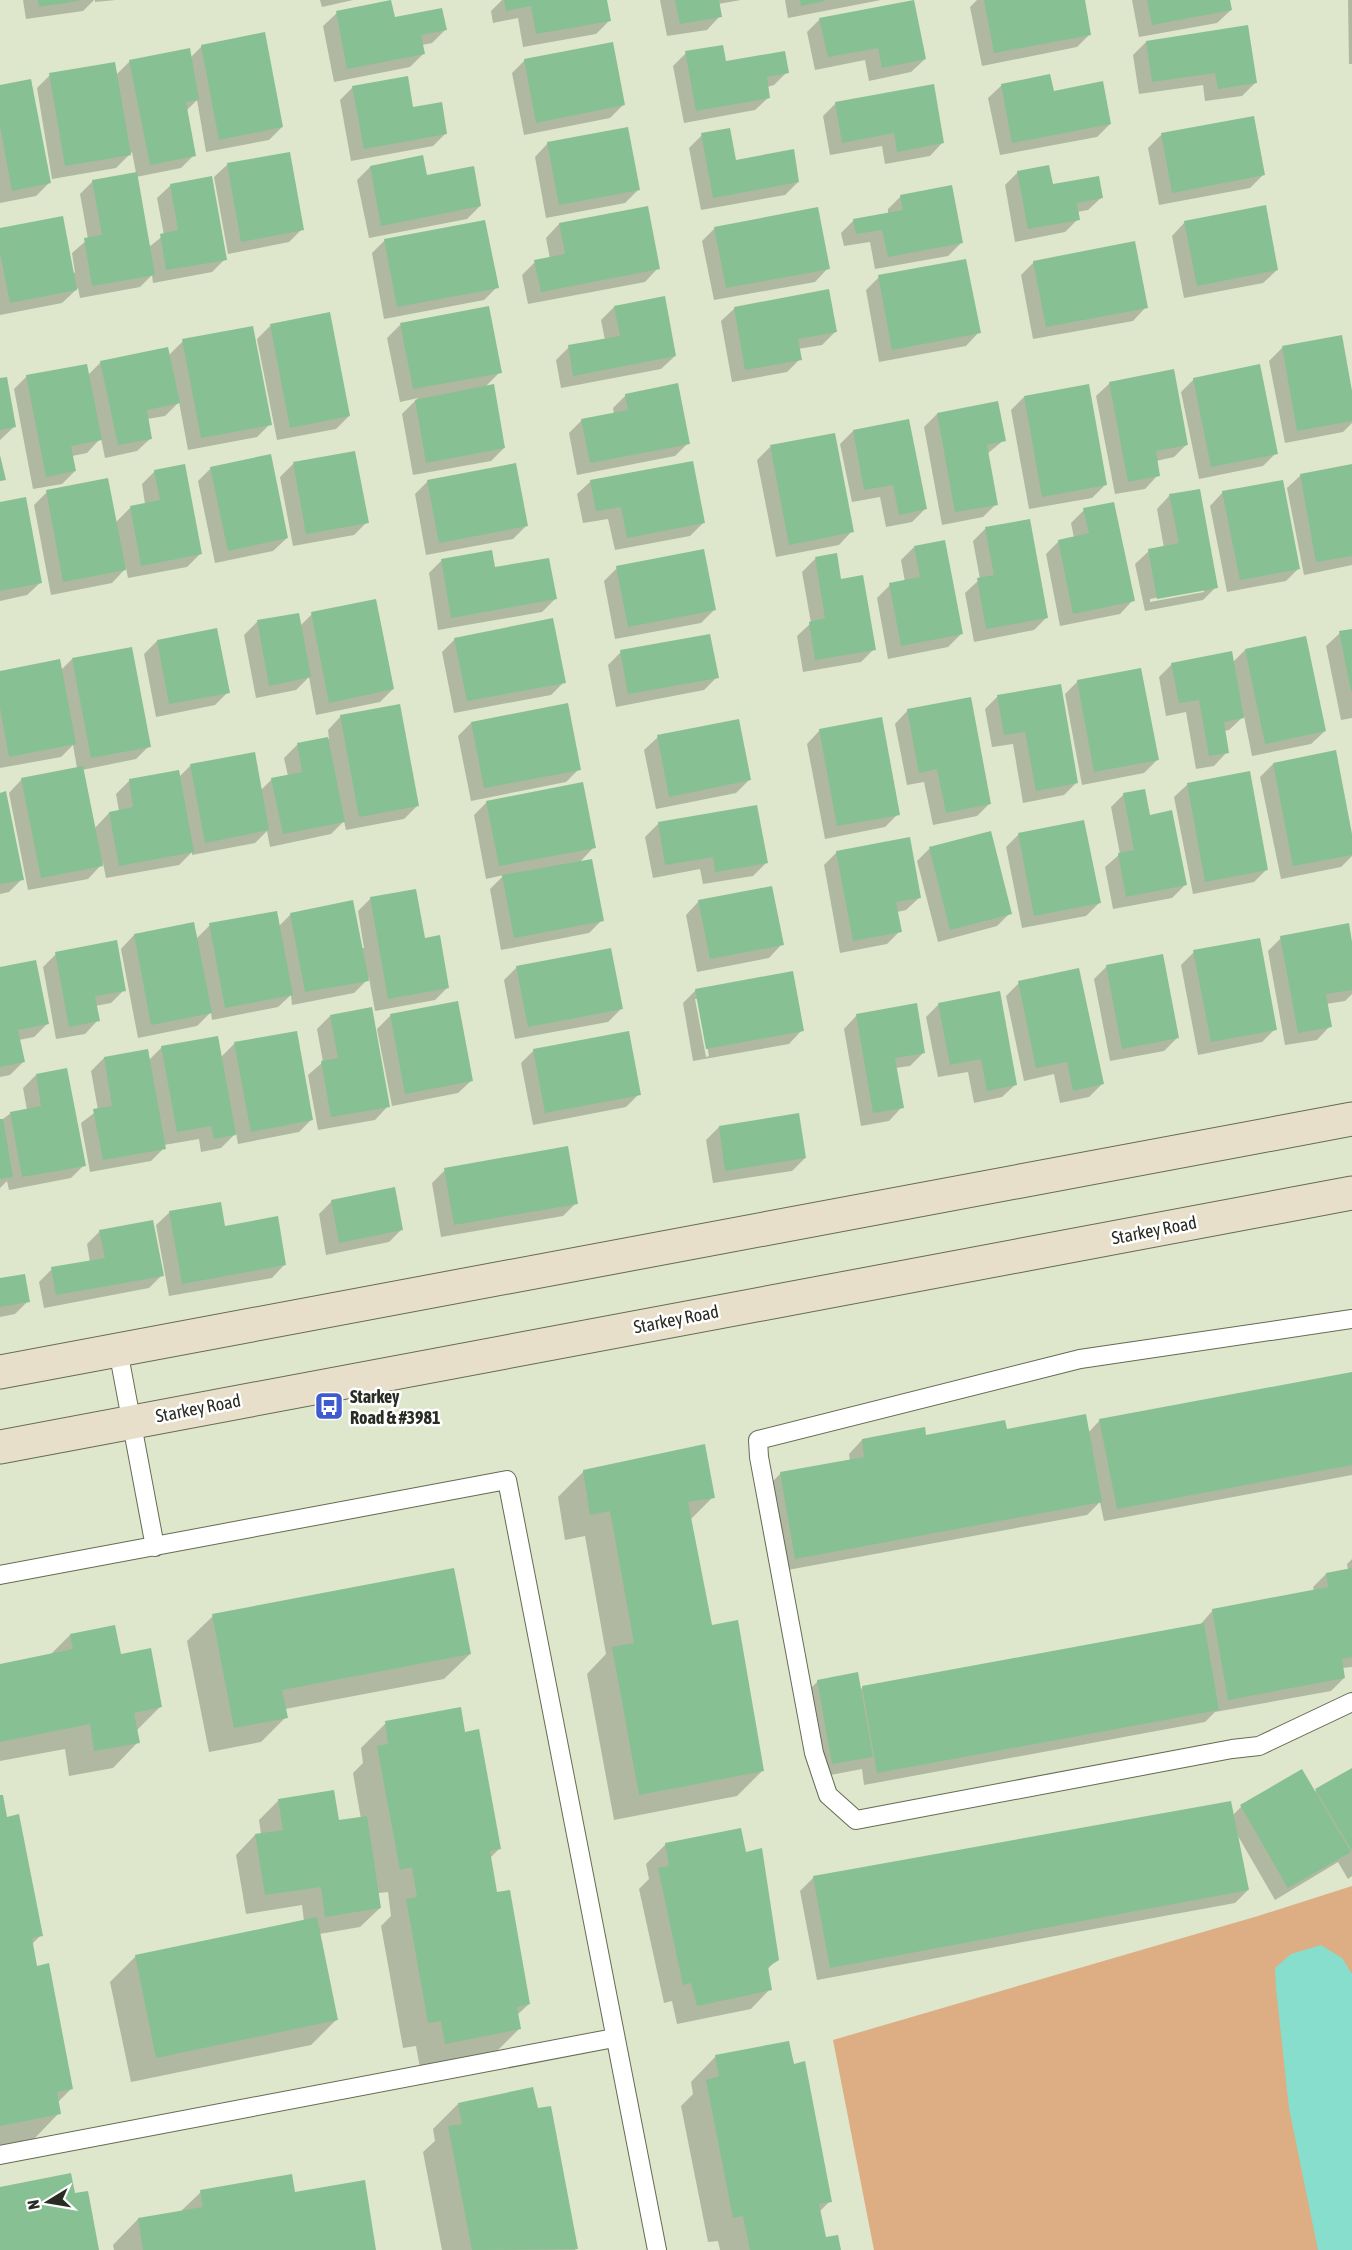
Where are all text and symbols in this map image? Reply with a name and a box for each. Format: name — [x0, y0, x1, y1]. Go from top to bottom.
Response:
street label: Starkey Road — [1110, 1211, 1198, 1249]
street label: Starkey Road — [632, 1300, 720, 1338]
place label: Starkey Road & #3981 — [350, 1386, 440, 1428]
street label: Starkey Road — [154, 1389, 242, 1427]
bus stop icon: Starkey Road & #3981 — [313, 1390, 345, 1422]
north arrow — [18, 2172, 78, 2232]
text: N — [24, 2199, 43, 2211]

